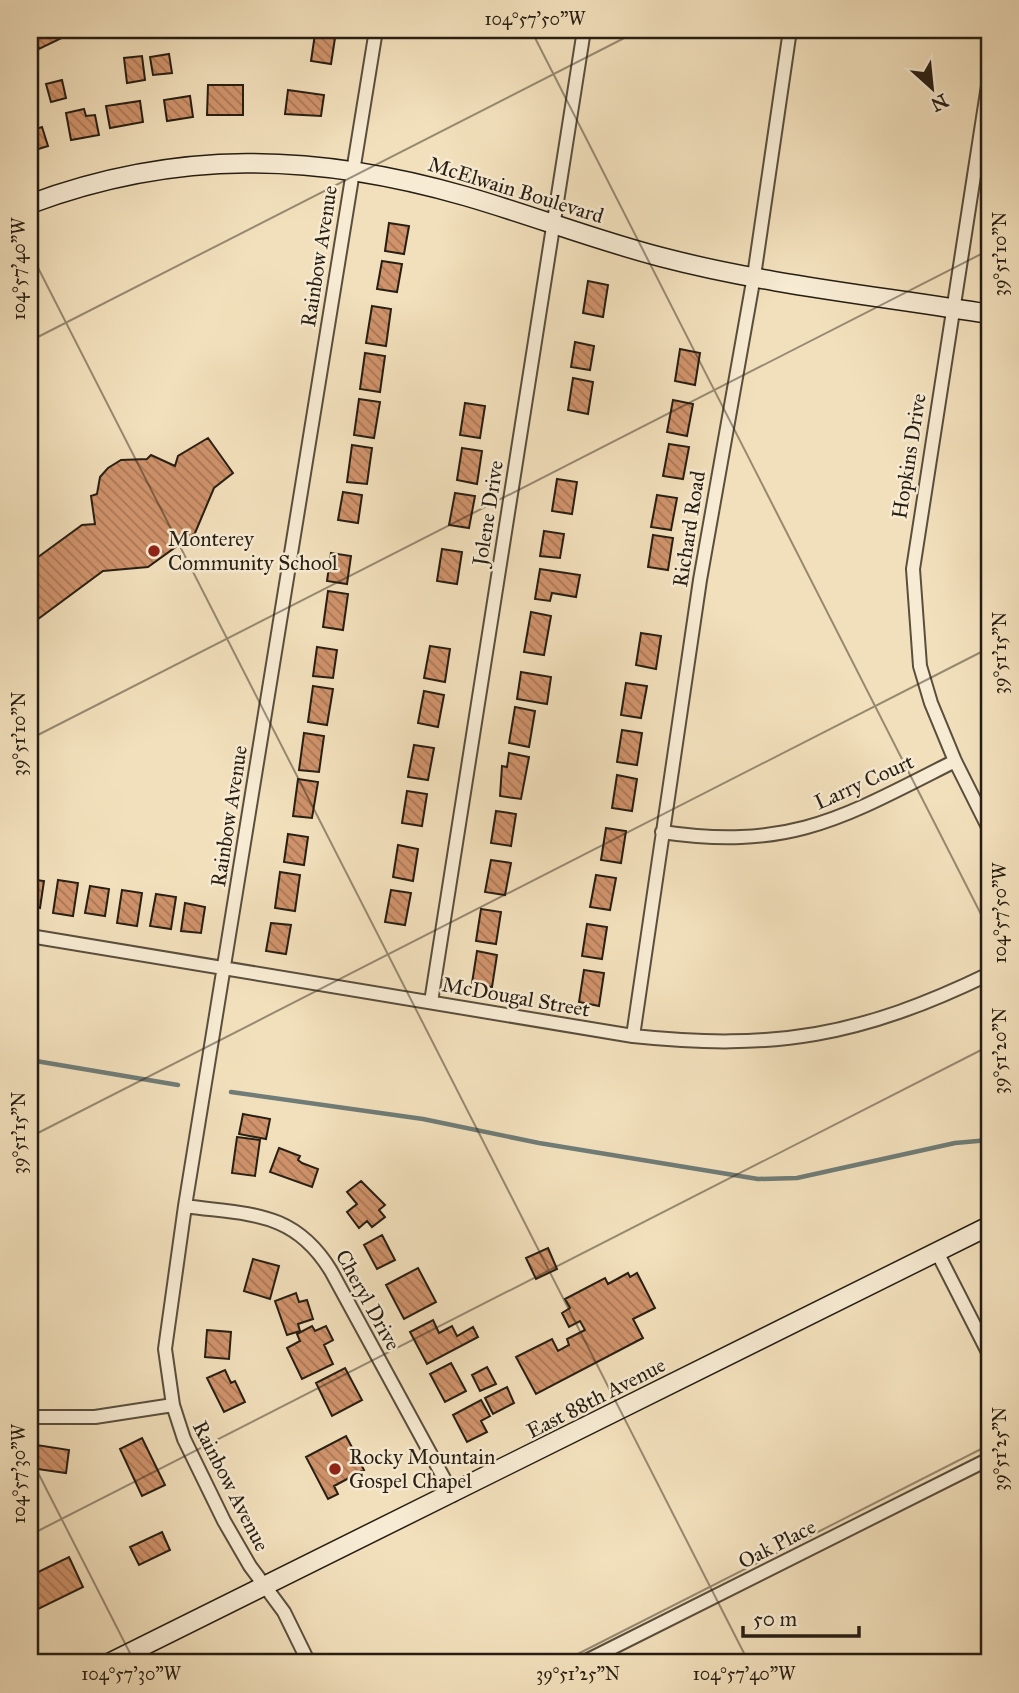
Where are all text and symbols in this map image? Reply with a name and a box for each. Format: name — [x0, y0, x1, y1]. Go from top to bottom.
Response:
text: 104°57'50"W — [485, 8, 586, 30]
north arrow — [897, 52, 967, 122]
text: N — [927, 89, 952, 117]
street label: McElwain Boulevard — [425, 151, 607, 229]
street label: Rainbow Avenue — [295, 183, 343, 329]
text: 39°51'10"N — [989, 212, 1011, 296]
text: 104°57'40"W — [8, 217, 30, 320]
street label: Hopkins Drive — [886, 391, 932, 521]
street label: Jolene Drive — [467, 458, 509, 569]
street label: Richard Road — [667, 469, 711, 589]
place label: Monterey Community School — [168, 526, 338, 576]
marker: Monterey Community School — [146, 543, 162, 559]
text: 39°51'15"N — [989, 612, 1011, 694]
text: 39°51'10"N — [8, 692, 30, 776]
street label: Rainbow Avenue — [205, 743, 253, 889]
street label: Larry Court — [810, 748, 918, 815]
text: 104°57'50"W — [989, 862, 1011, 963]
street label: McDougal Street — [440, 971, 593, 1023]
text: 39°51'20"N — [989, 1008, 1011, 1094]
text: 39°51'15"N — [8, 1092, 30, 1174]
street label: Cheryl Drive — [330, 1245, 406, 1355]
street label: East 88th Avenue — [522, 1352, 670, 1444]
text: 39°51'25"N — [989, 1407, 1011, 1491]
street label: Rainbow Avenue — [187, 1416, 275, 1556]
text: 104°57'30"W — [8, 1423, 30, 1524]
place label: Rocky Mountain Gospel Chapel — [349, 1444, 495, 1494]
marker: Rocky Mountain Gospel Chapel — [327, 1461, 343, 1477]
street label: Oak Place — [734, 1513, 820, 1574]
scale bar — [743, 1595, 858, 1639]
text: 50 m — [753, 1606, 798, 1632]
text: 104°57'30"W — [81, 1663, 182, 1685]
text: 39°51'25"N — [536, 1663, 620, 1685]
text: 104°57'40"W — [693, 1663, 796, 1685]

